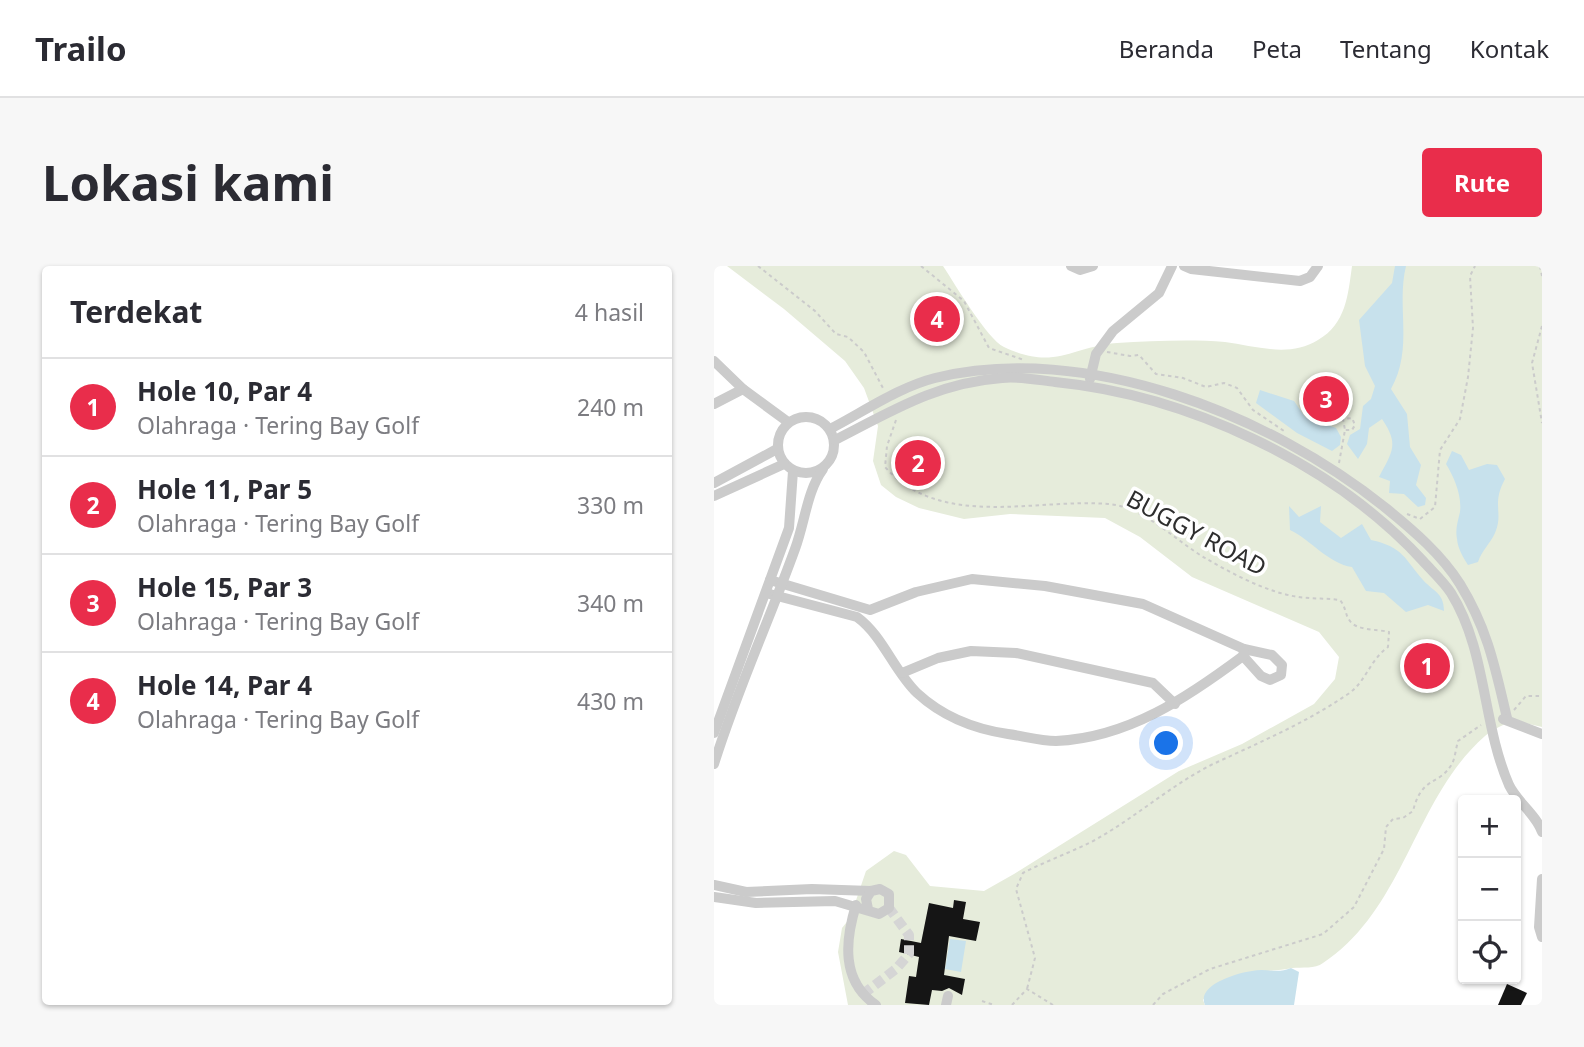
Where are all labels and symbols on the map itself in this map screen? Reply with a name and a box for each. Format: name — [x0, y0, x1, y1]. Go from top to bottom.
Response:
pin: 4 — [914, 293, 960, 345]
pin: 3 — [1303, 373, 1349, 425]
pin: 2 — [895, 437, 941, 489]
street label: BUGGY ROAD — [1121, 481, 1273, 583]
pin: 1 — [1404, 640, 1450, 692]
your location — [1149, 726, 1183, 760]

